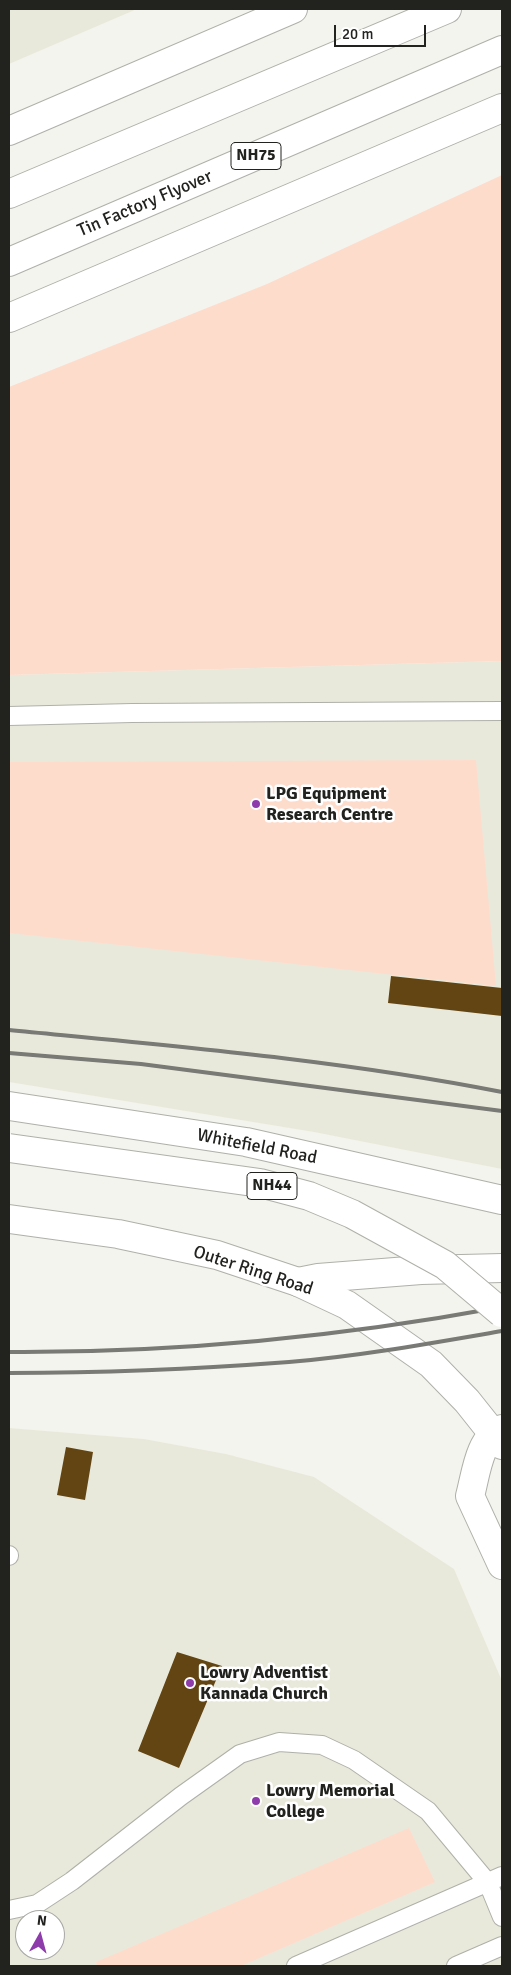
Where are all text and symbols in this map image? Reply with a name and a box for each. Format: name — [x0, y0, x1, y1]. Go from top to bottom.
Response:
scale bar — [336, 15, 428, 47]
text: 20 m — [342, 25, 373, 43]
road number: NH75 — [231, 142, 281, 170]
street label: Tin Factory Flyover — [74, 166, 216, 242]
place label: LPG Equipment Research Centre — [266, 783, 393, 826]
marker: LPG Equipment Research Centre — [250, 798, 262, 810]
street label: Whitefield Road — [195, 1125, 319, 1169]
road number: NH44 — [247, 1172, 297, 1200]
street label: Outer Ring Road — [190, 1241, 316, 1301]
place label: Lowry Adventist Kannada Church — [200, 1662, 328, 1705]
marker: Lowry Adventist Kannada Church — [184, 1677, 196, 1689]
place label: Lowry Memorial College — [266, 1780, 395, 1822]
marker: Lowry Memorial College — [250, 1795, 262, 1807]
north arrow — [15, 1910, 65, 1960]
text: N — [36, 1912, 48, 1930]

